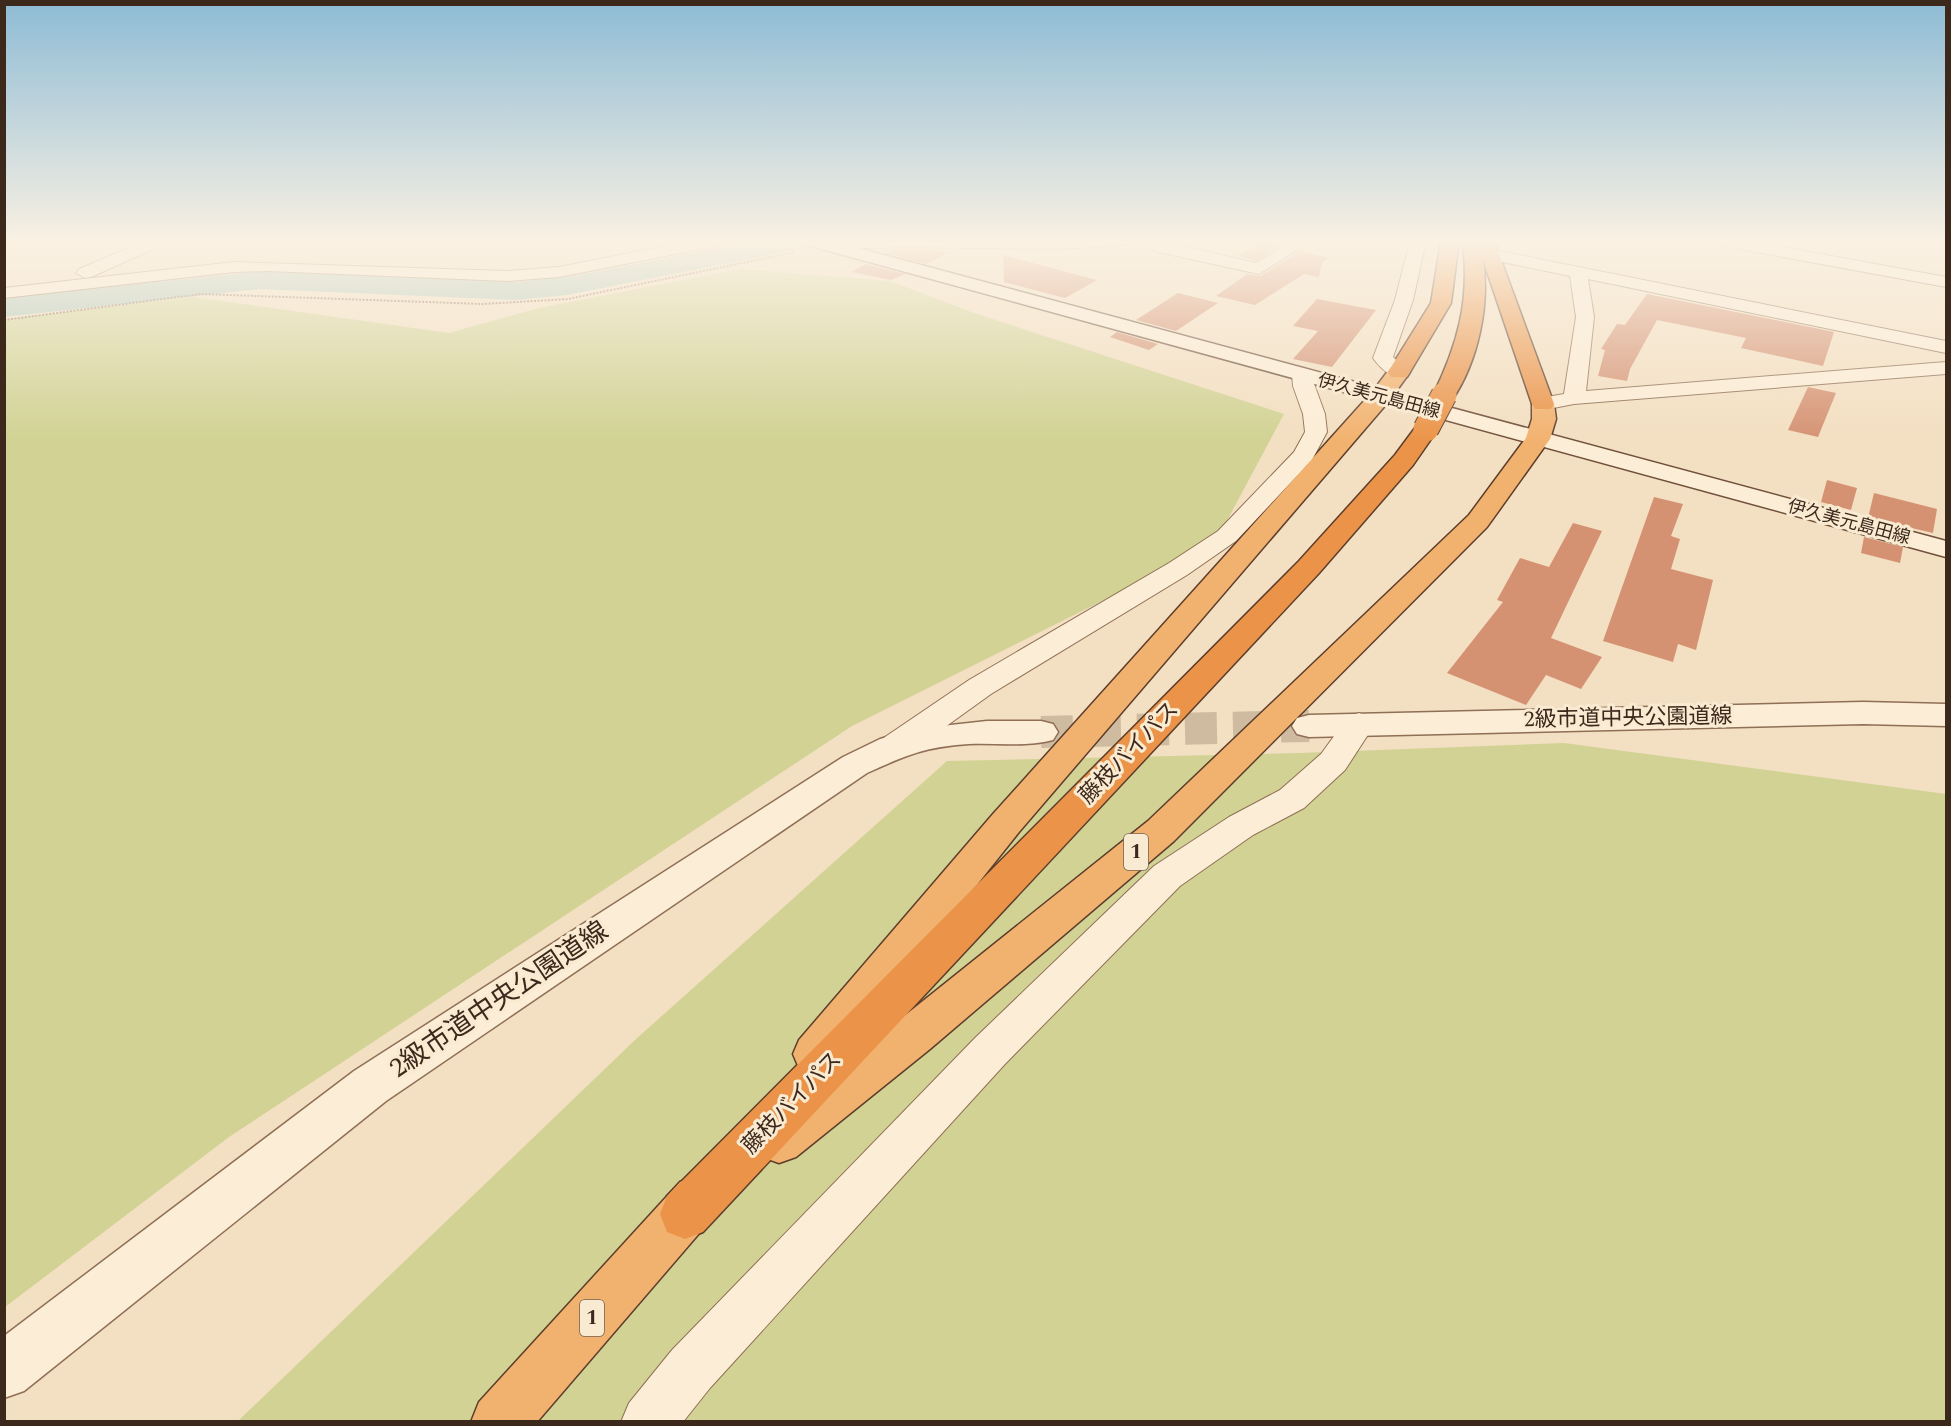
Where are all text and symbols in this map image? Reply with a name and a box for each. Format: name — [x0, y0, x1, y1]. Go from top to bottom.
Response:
street label: 伊久美元島田線 — [1315, 367, 1443, 425]
street label: 伊久美元島田線 — [1785, 493, 1913, 551]
street label: 藤枝バイパス — [1071, 694, 1187, 812]
street label: 2級市道中央公園道線 — [1523, 700, 1733, 736]
road number: 1 — [1124, 834, 1148, 870]
street label: 2級市道中央公園道線 — [381, 911, 617, 1089]
street label: 藤枝バイパス — [734, 1044, 850, 1162]
road number: 1 — [580, 1300, 604, 1336]

